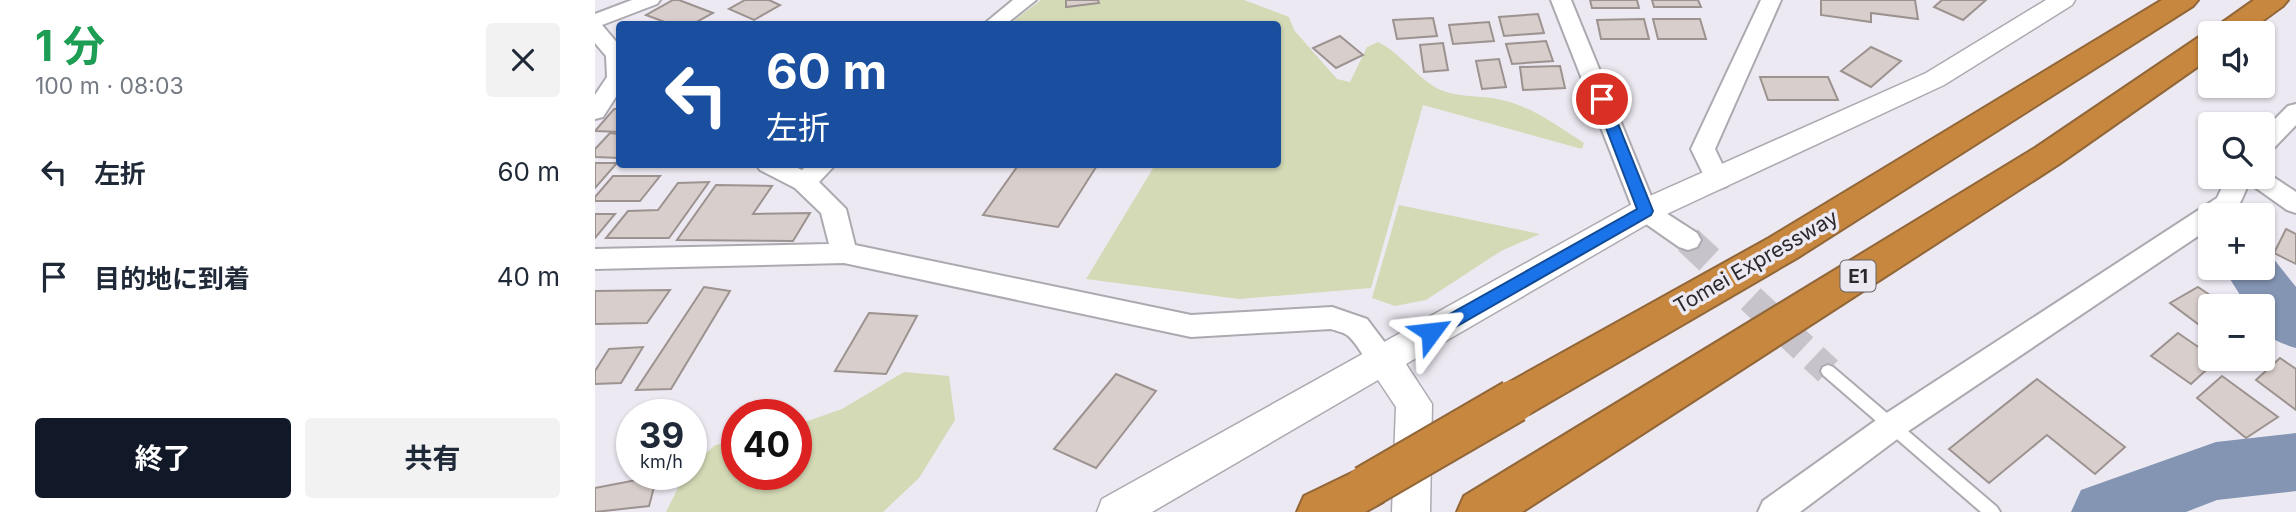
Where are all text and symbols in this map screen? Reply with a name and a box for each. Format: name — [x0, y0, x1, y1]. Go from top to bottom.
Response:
text: 1 分 — [35, 20, 105, 71]
map controls — [2198, 21, 2275, 371]
button: sound — [2198, 21, 2275, 98]
button: close — [486, 23, 560, 97]
text: 60 m — [766, 42, 887, 101]
icon: left — [651, 49, 742, 140]
pin — [1572, 69, 1632, 129]
text: 100 m · 08:03 — [35, 72, 184, 100]
icon: arrive — [1583, 80, 1621, 118]
text: 左折 — [766, 108, 830, 147]
button: search — [2198, 112, 2275, 189]
icon: left — [35, 153, 73, 191]
text: 60 m — [497, 156, 560, 187]
text: 左折 — [94, 158, 146, 189]
button: + — [2198, 203, 2275, 280]
street label: Tomei Expressway — [1669, 204, 1843, 319]
icon: arrive — [35, 258, 73, 296]
road number: E1 — [1841, 260, 1875, 292]
text: 40 m — [497, 261, 560, 292]
text: 目的地に到着 — [94, 263, 250, 294]
button: − — [2198, 294, 2275, 371]
position arrow — [1394, 295, 1468, 369]
speed limit sign: 40 — [721, 399, 812, 490]
text: 39 — [639, 414, 684, 456]
button: 終了 — [35, 418, 291, 498]
button: 共有 — [305, 418, 560, 498]
text: km/h — [640, 451, 683, 472]

